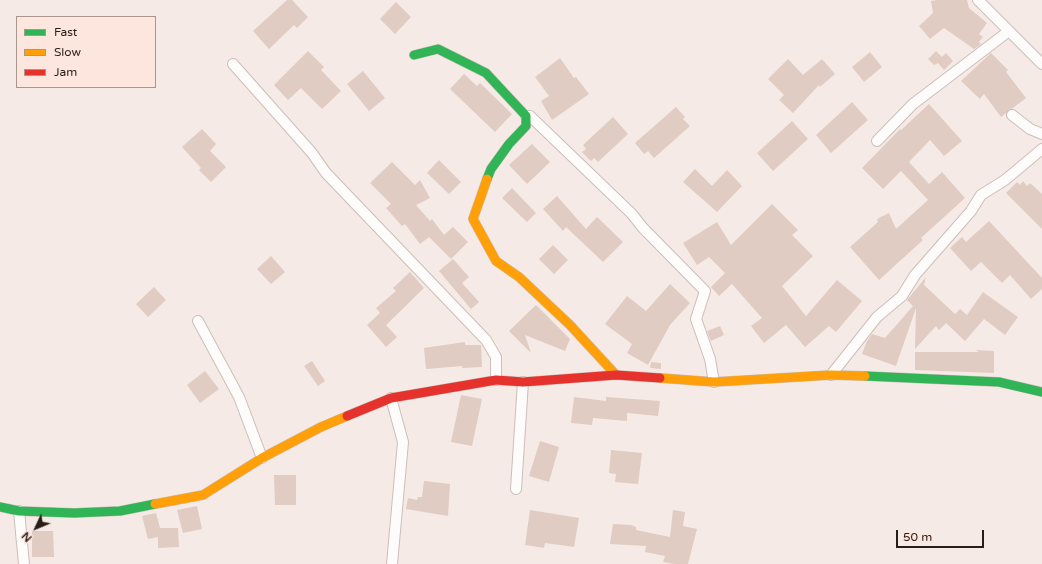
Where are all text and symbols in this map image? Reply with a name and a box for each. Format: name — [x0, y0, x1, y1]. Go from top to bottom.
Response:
legend — [16, 16, 156, 88]
text: Fast — [54, 25, 77, 39]
text: Slow — [54, 45, 81, 59]
text: Jam — [54, 65, 77, 79]
north arrow — [16, 508, 56, 548]
scale bar — [898, 522, 986, 548]
text: N — [19, 529, 35, 544]
text: 50 m — [903, 530, 932, 544]

